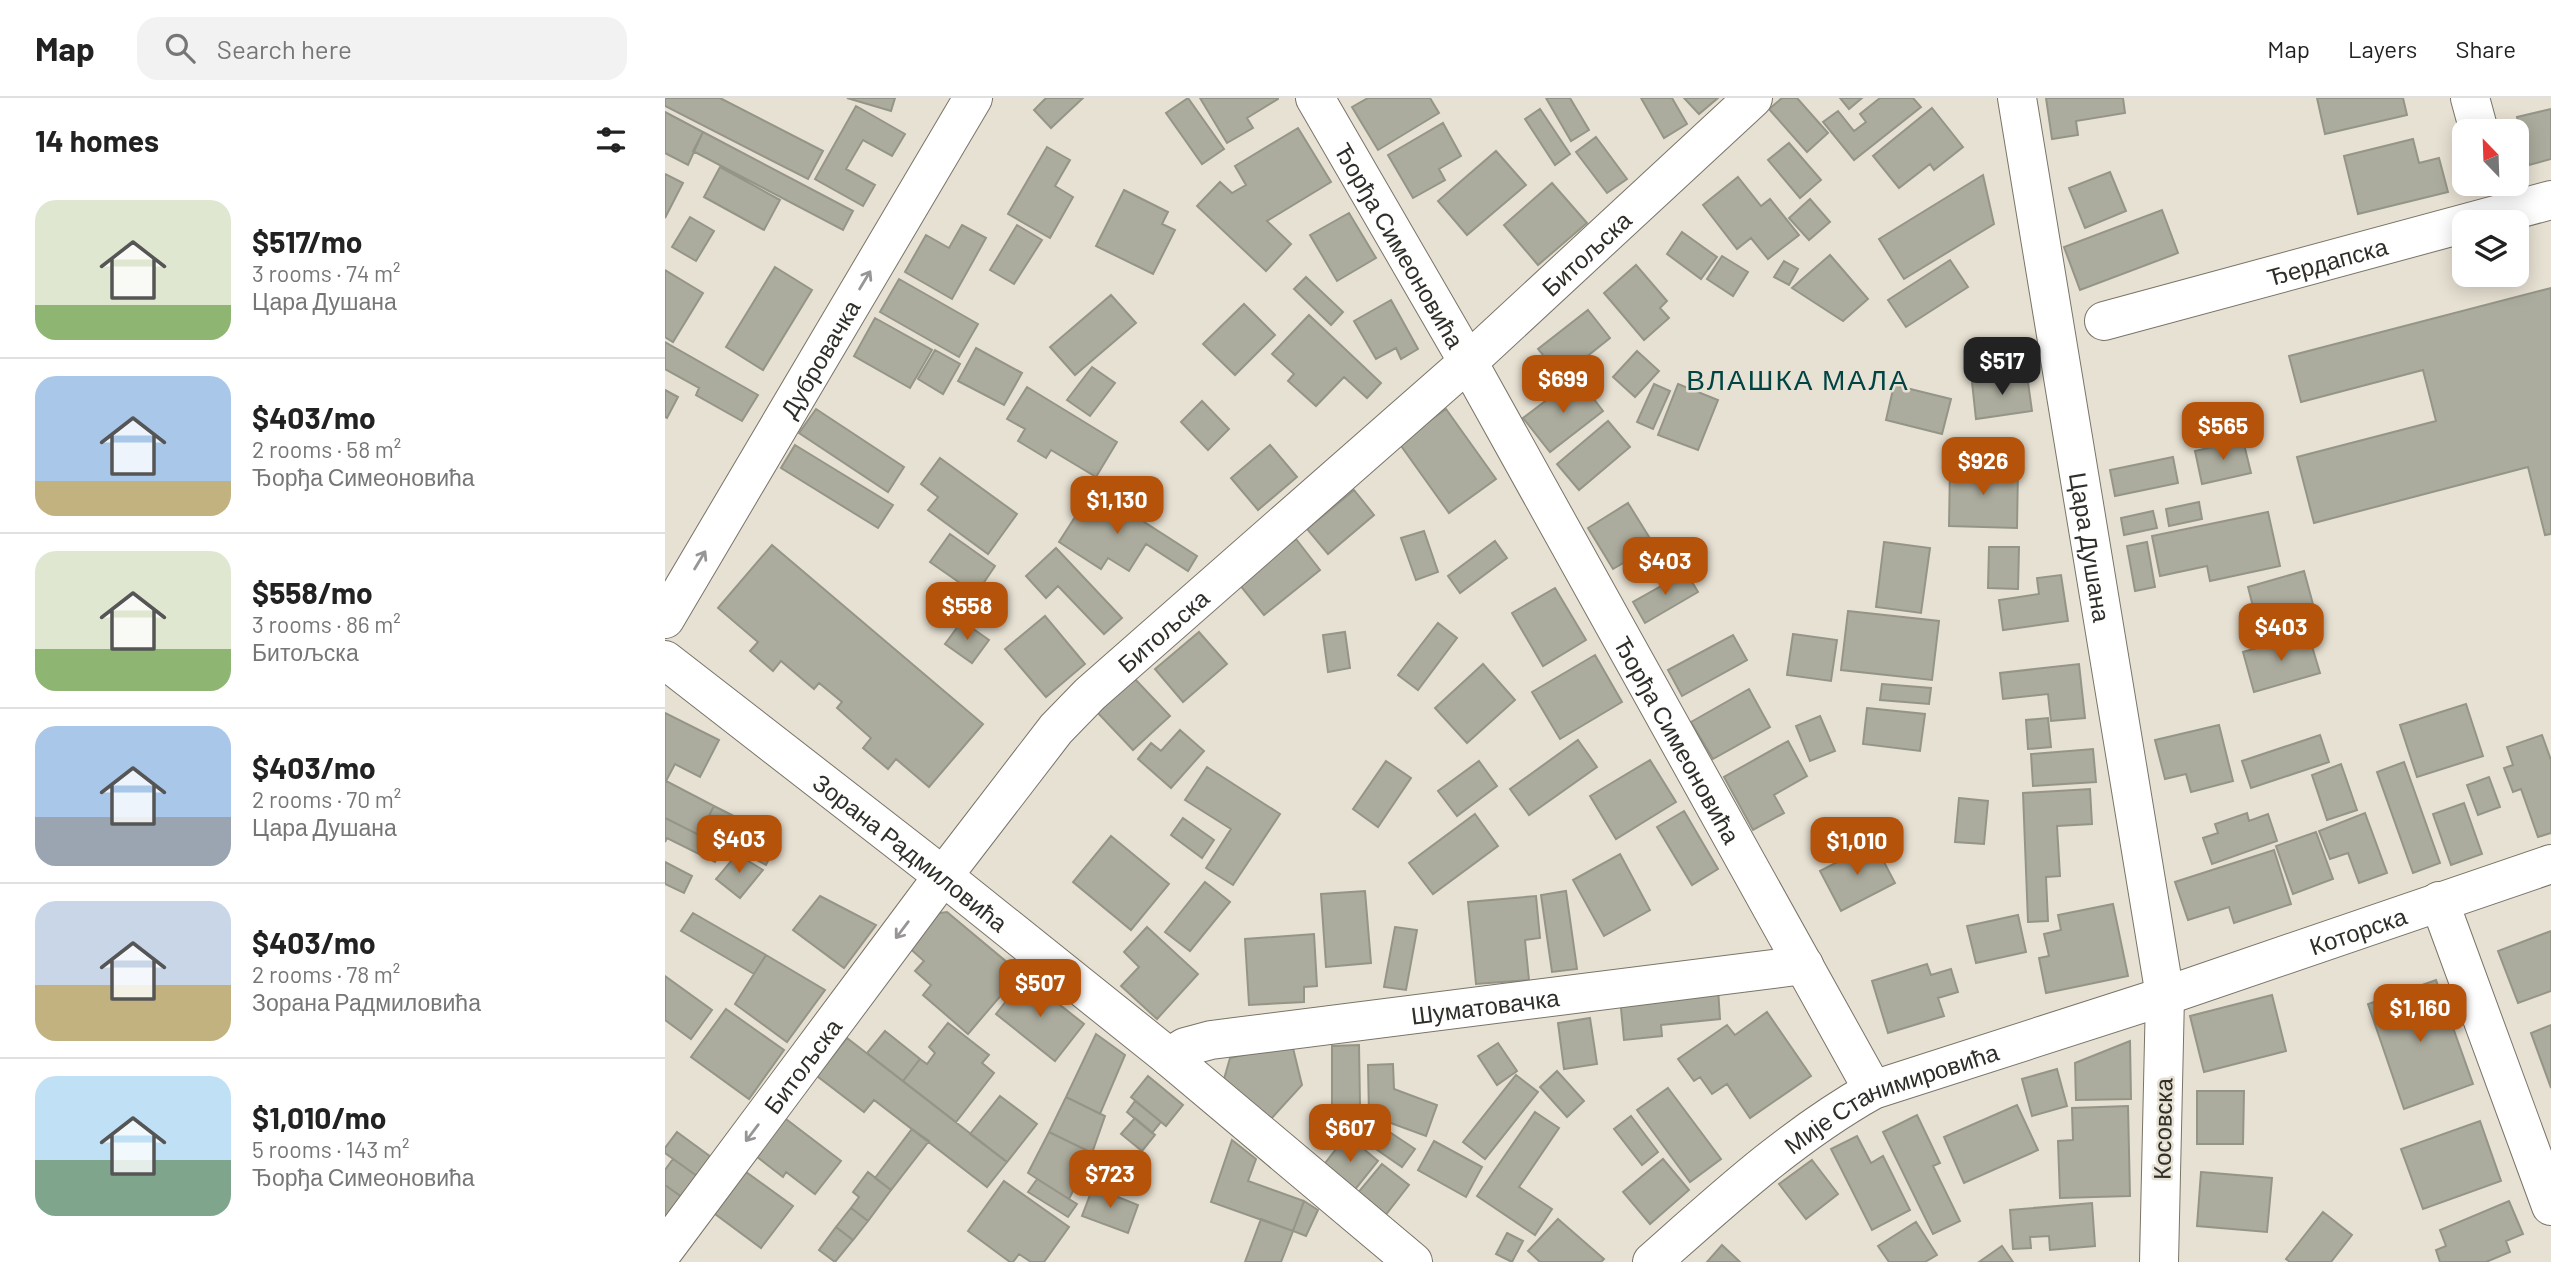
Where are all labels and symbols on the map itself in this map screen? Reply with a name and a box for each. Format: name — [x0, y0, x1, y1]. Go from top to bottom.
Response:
north arrow — [2452, 119, 2529, 196]
street label: Ђорђа Симеоновића — [1329, 137, 1471, 353]
street label: Битољска — [1535, 204, 1637, 301]
street label: Ђердапска — [2263, 230, 2391, 291]
one-way arrow — [859, 271, 873, 291]
street label: Дубровачка — [773, 294, 866, 422]
pin: $517 — [1961, 338, 2043, 397]
pin: $699 — [1522, 356, 1604, 415]
district label: ВЛАШКА МАЛА — [1686, 362, 1910, 396]
pin: $565 — [2182, 402, 2264, 462]
pin: $926 — [1942, 438, 2024, 497]
street label: Цара Душана — [2064, 470, 2118, 625]
pin: $1,130 — [1060, 476, 1174, 536]
pin: $403 — [1624, 538, 1706, 597]
one-way arrow — [693, 551, 707, 571]
pin: $558 — [926, 582, 1008, 642]
street label: Битољска — [1111, 582, 1214, 678]
pin: $403 — [2240, 603, 2322, 663]
street label: Ђорђа Симеоновића — [1609, 631, 1747, 849]
street label: Зорана Радмиловића — [808, 767, 1015, 937]
pin: $403 — [698, 816, 780, 875]
pin: $1,010 — [1800, 818, 1914, 877]
street label: Которска — [2305, 900, 2411, 960]
one-way arrow — [895, 921, 910, 940]
pin: $507 — [999, 960, 1081, 1019]
street label: Шуматовачка — [1409, 982, 1562, 1029]
pin: $1,160 — [2363, 984, 2477, 1044]
street label: Битољска — [757, 1012, 847, 1119]
street label: Мије Станимировића — [1778, 1036, 2002, 1159]
street label: Косовска — [2147, 1077, 2177, 1180]
pin: $607 — [1309, 1104, 1391, 1164]
one-way arrow — [744, 1123, 759, 1142]
pin: $723 — [1069, 1150, 1151, 1210]

